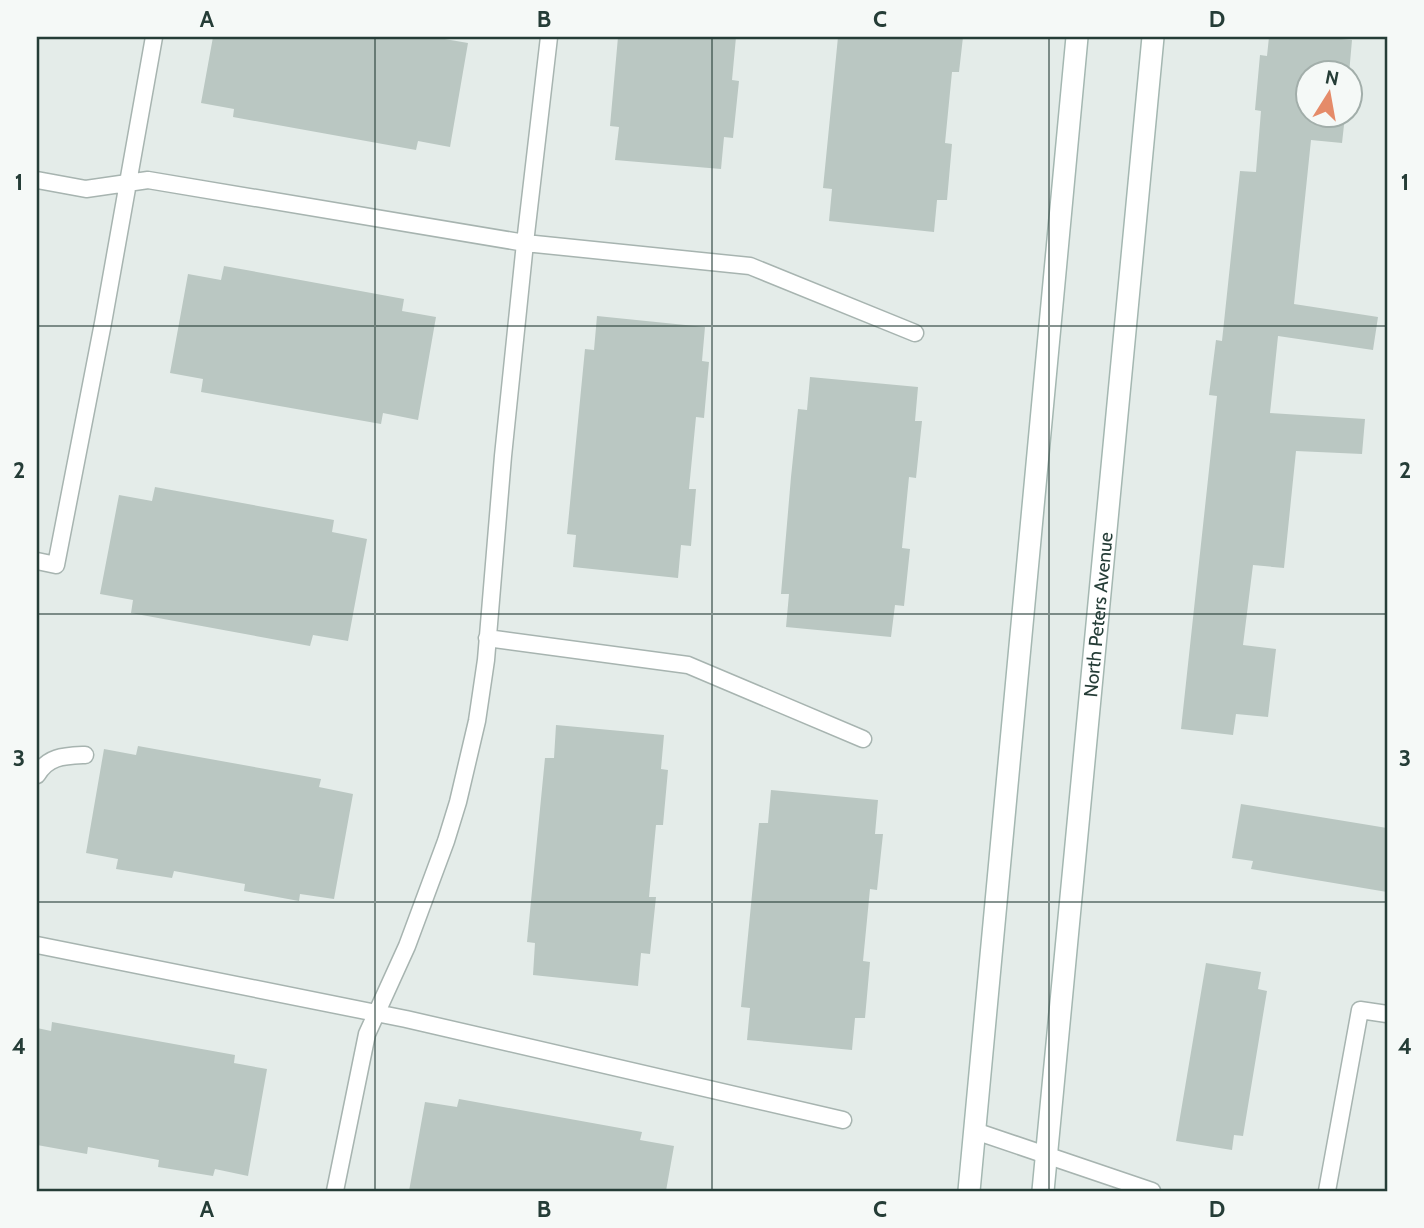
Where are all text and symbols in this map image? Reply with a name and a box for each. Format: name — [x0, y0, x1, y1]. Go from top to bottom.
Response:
text: A — [200, 5, 215, 33]
text: B — [537, 5, 551, 33]
text: C — [873, 5, 887, 33]
text: D — [1209, 5, 1225, 33]
north arrow — [1294, 60, 1364, 130]
text: N — [1323, 65, 1341, 90]
text: 1 — [15, 168, 23, 196]
text: 1 — [1401, 168, 1409, 196]
text: 2 — [13, 456, 25, 484]
text: 2 — [1399, 456, 1411, 484]
street label: North Peters Avenue — [1079, 531, 1117, 698]
text: 3 — [13, 744, 25, 772]
text: 3 — [1399, 744, 1411, 772]
text: 4 — [12, 1032, 26, 1060]
text: 4 — [1398, 1032, 1412, 1060]
text: A — [200, 1195, 215, 1223]
text: B — [537, 1195, 551, 1223]
text: C — [873, 1195, 887, 1223]
text: D — [1209, 1195, 1225, 1223]

